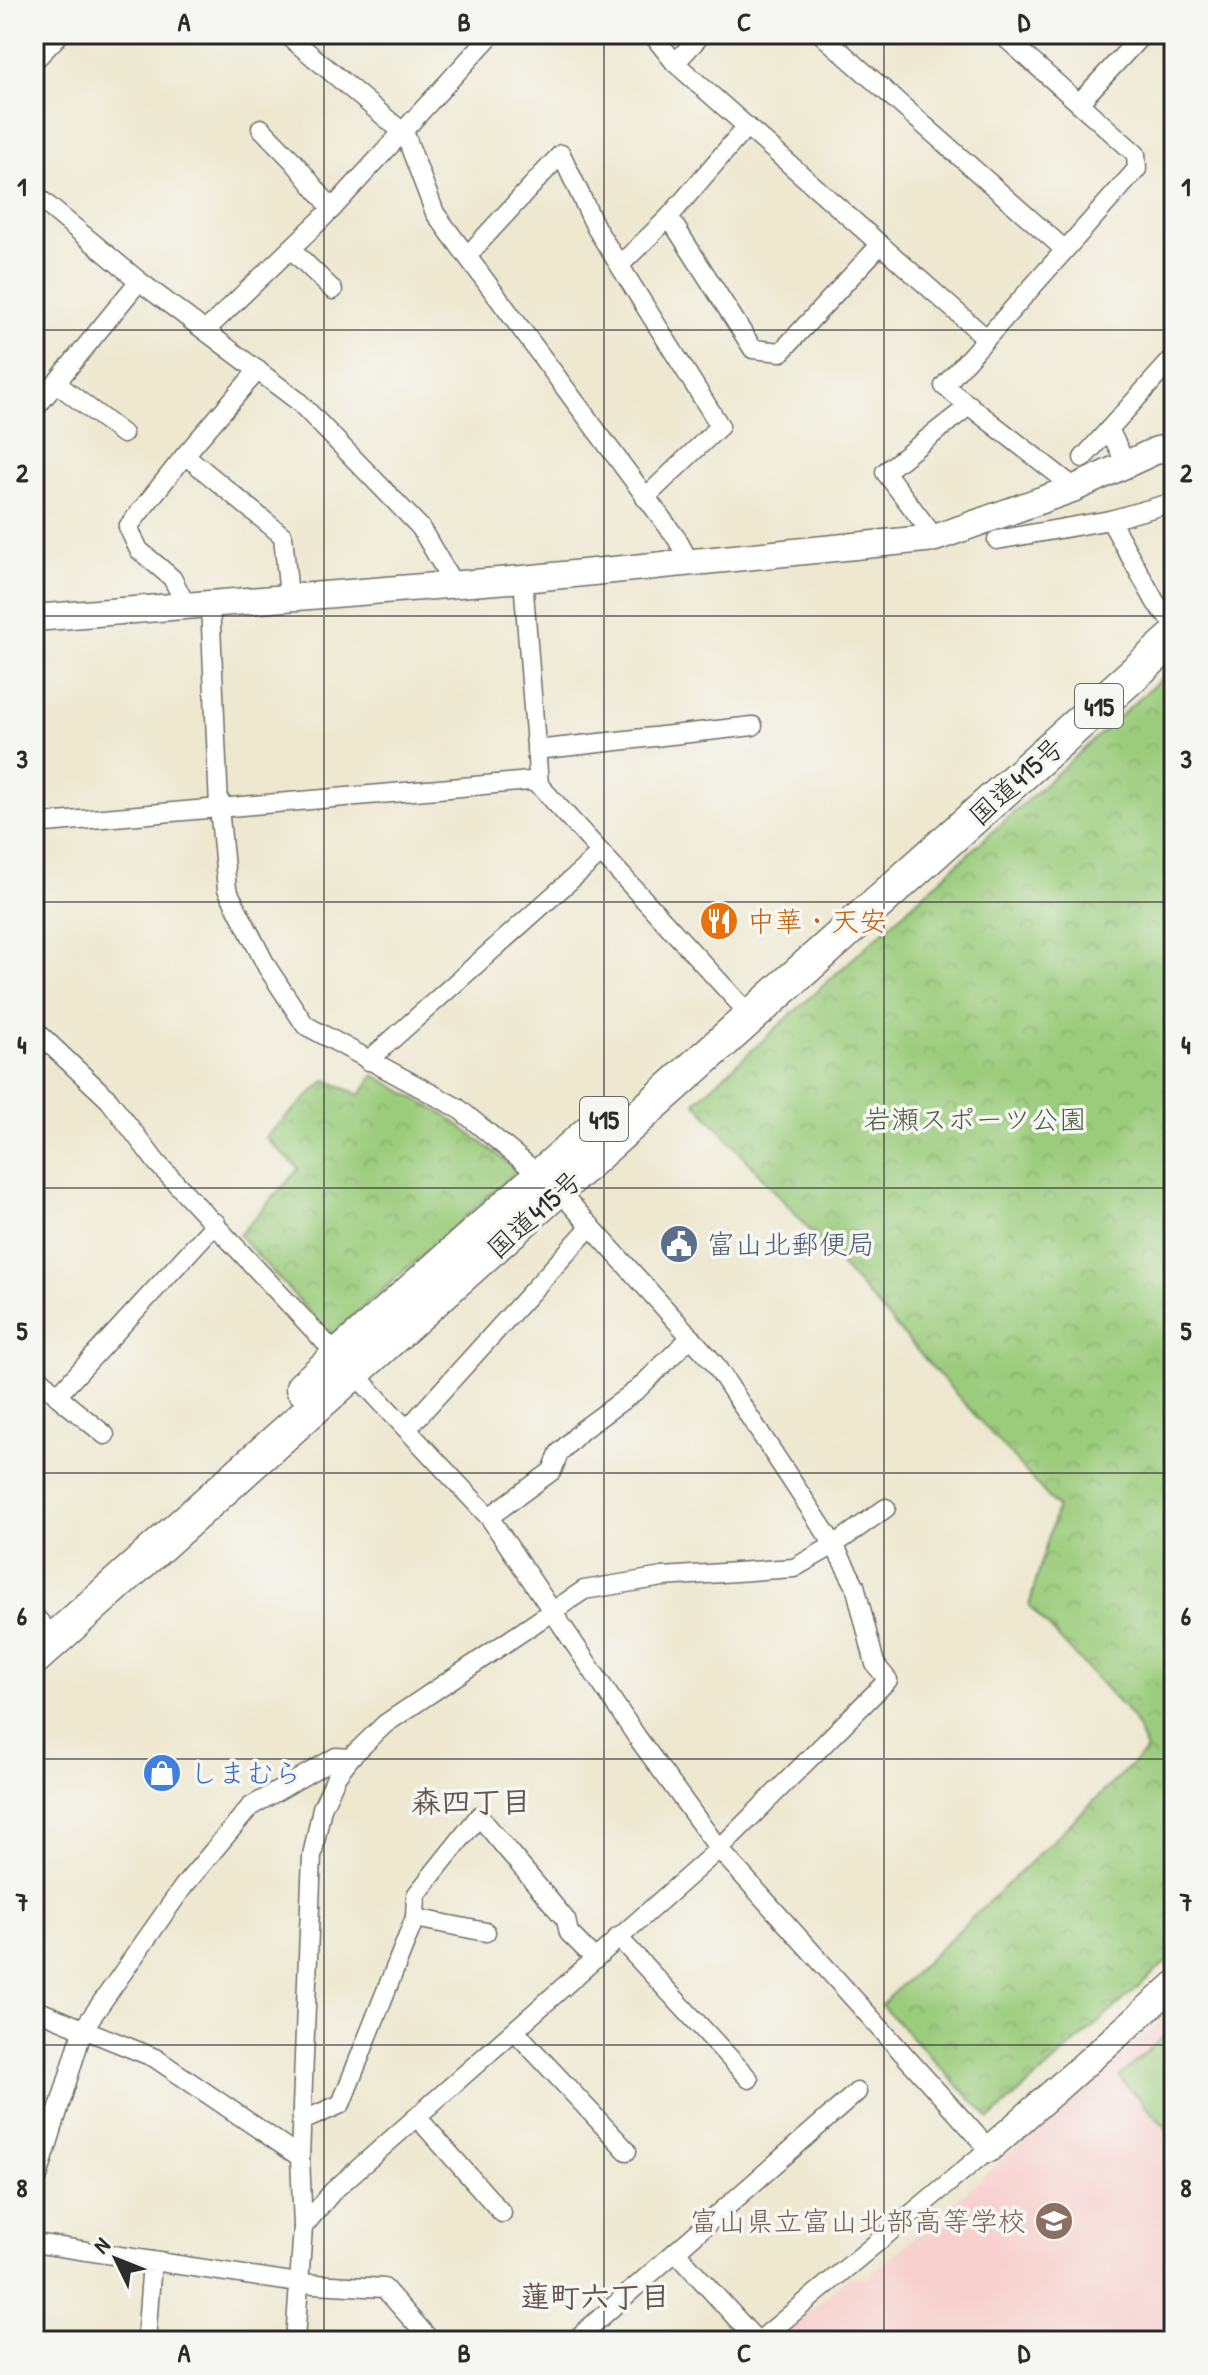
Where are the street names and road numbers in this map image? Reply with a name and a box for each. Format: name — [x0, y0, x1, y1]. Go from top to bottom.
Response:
road number: 415 — [1075, 684, 1123, 728]
street label: 国道415号 — [960, 728, 1072, 834]
road number: 415 — [580, 1097, 628, 1141]
street label: 国道415号 — [478, 1161, 590, 1267]

